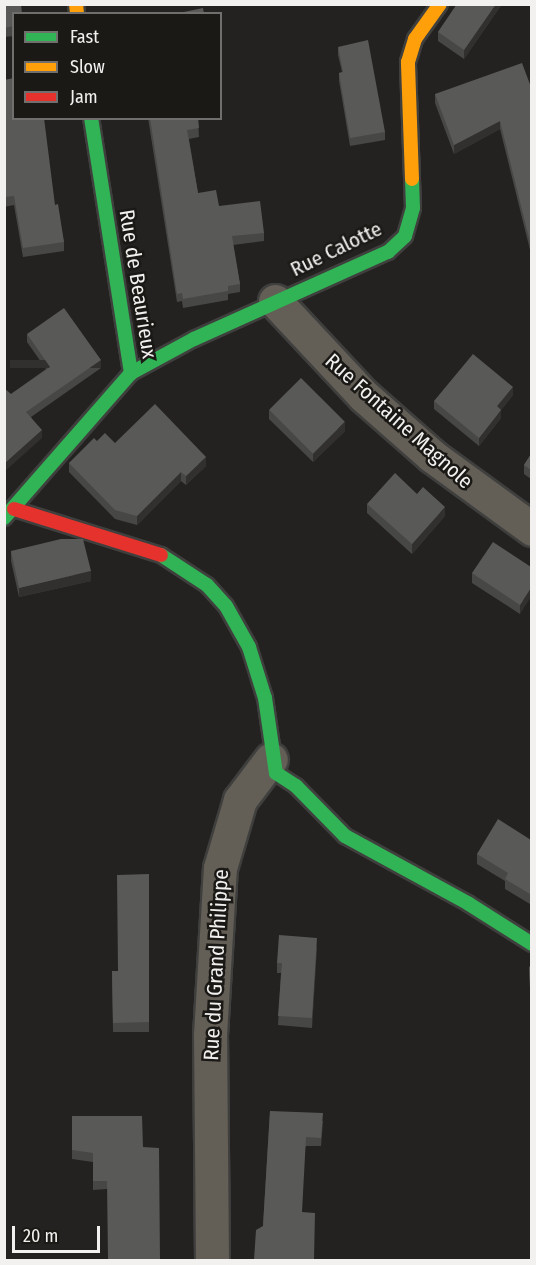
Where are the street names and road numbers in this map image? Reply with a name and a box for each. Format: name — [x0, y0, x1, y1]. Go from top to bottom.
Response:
street label: Rue de Beaurieux — [114, 208, 162, 360]
street label: Rue Calotte — [286, 216, 386, 282]
street label: Rue Fontaine Magnole — [320, 348, 478, 494]
street label: Rue du Grand Philippe — [198, 869, 234, 1061]

